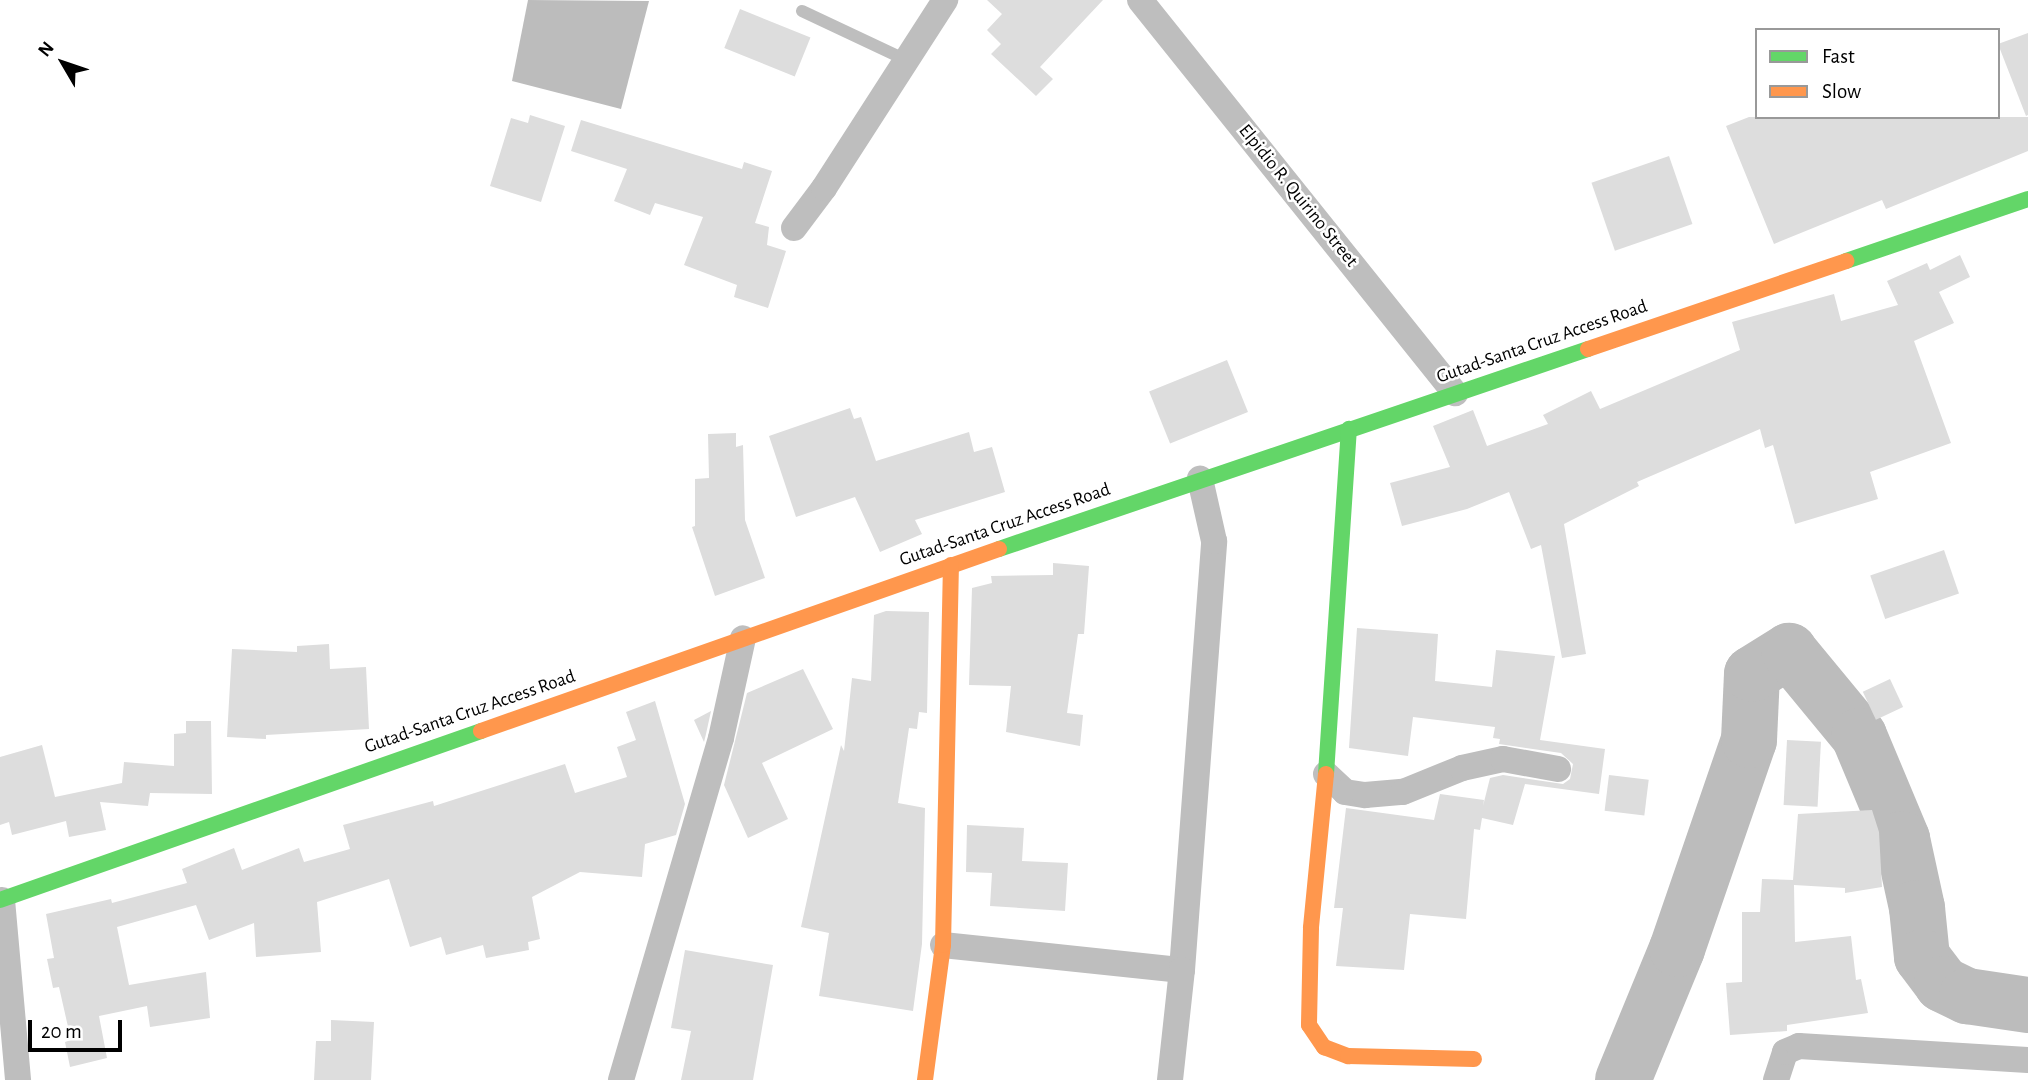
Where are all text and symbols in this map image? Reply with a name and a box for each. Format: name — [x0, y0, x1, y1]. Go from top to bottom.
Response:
north arrow — [28, 28, 98, 98]
legend — [1755, 28, 2000, 119]
text: N — [35, 38, 58, 61]
text: Fast — [1822, 46, 1855, 67]
text: Slow — [1822, 81, 1861, 102]
street label: Elpidio R. Quirino Street — [1233, 120, 1363, 272]
street label: Gutad-Santa Cruz Access Road — [1434, 295, 1650, 389]
street label: Gutad-Santa Cruz Access Road — [897, 478, 1113, 572]
street label: Gutad-Santa Cruz Access Road — [362, 665, 578, 759]
scale bar — [32, 1006, 126, 1050]
text: 20 m — [41, 1021, 82, 1042]

